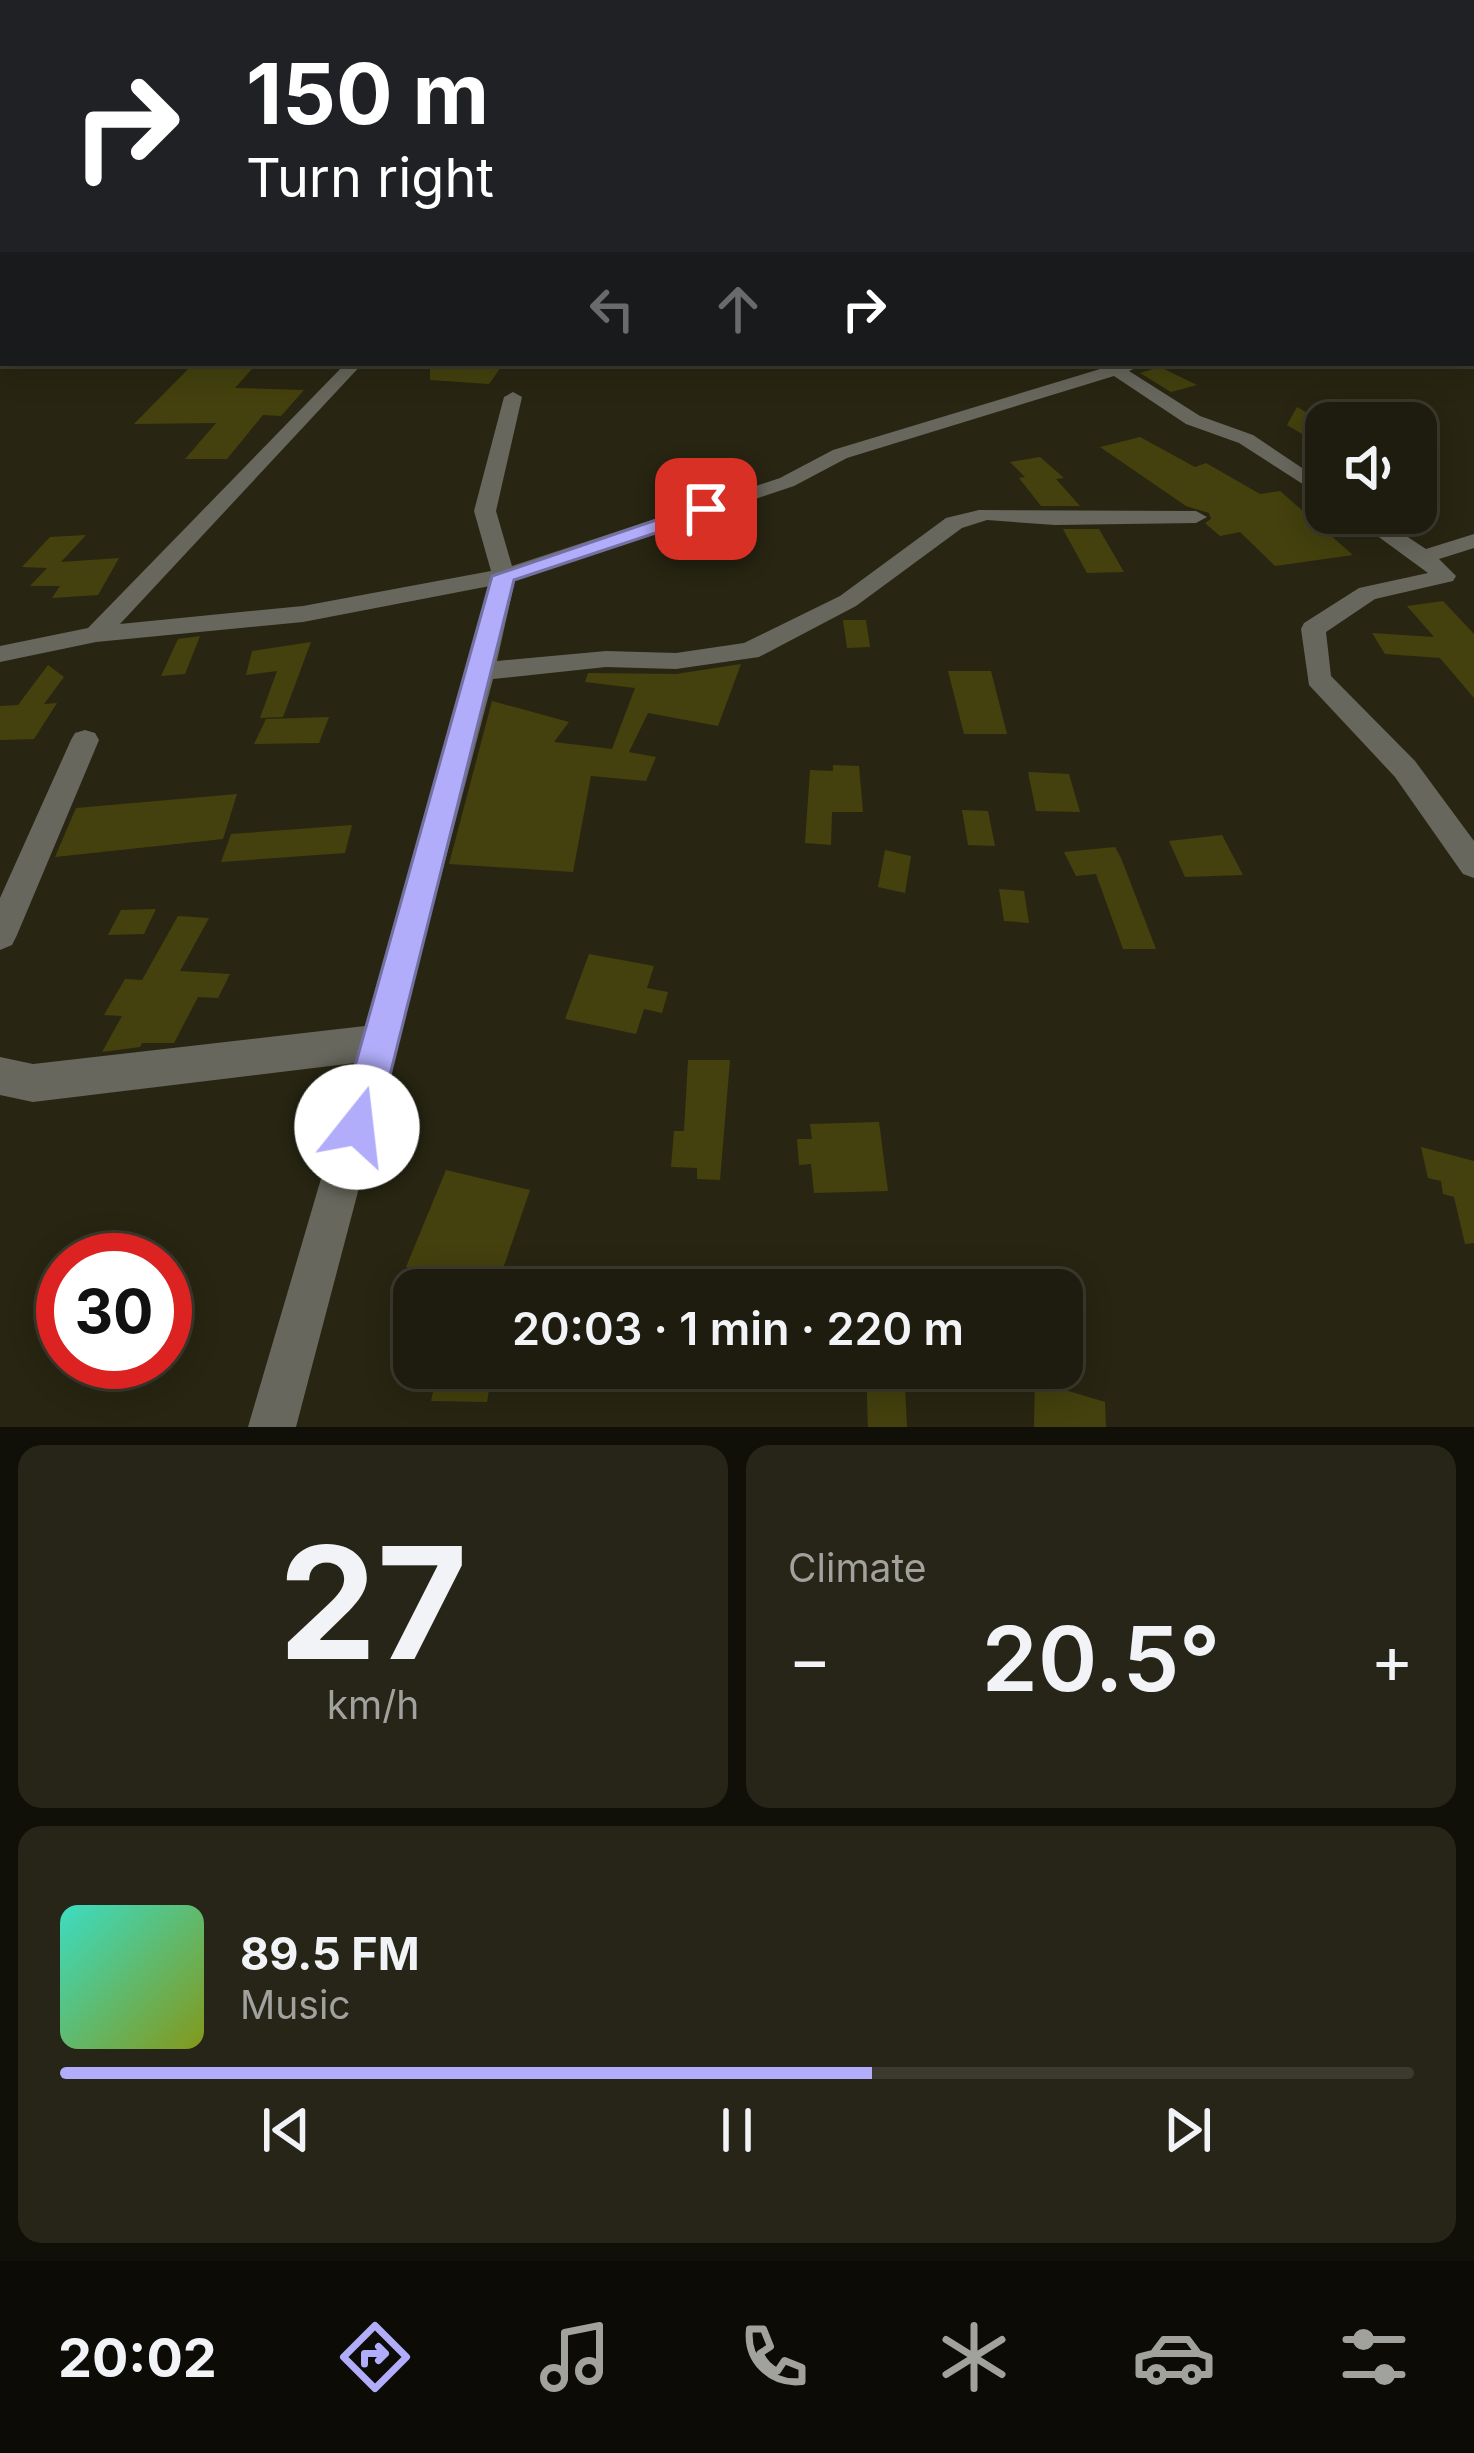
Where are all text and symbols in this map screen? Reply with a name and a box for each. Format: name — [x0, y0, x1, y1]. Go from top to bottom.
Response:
text: 150 m — [246, 43, 489, 144]
icon: right — [48, 48, 204, 204]
text: Turn right — [246, 145, 494, 210]
icon: left — [579, 276, 645, 342]
icon: ahead — [705, 276, 771, 342]
icon: right — [831, 276, 897, 342]
map controls — [1305, 402, 1437, 534]
button: sound — [1305, 402, 1437, 534]
pin — [655, 458, 757, 560]
icon: arrive — [673, 476, 739, 542]
position arrow — [294, 1064, 420, 1190]
speed limit sign: 30 — [36, 1233, 192, 1389]
text: 20:03 · 1 min · 220 m — [512, 1301, 964, 1356]
text: 27 — [279, 1508, 467, 1697]
text: Climate — [788, 1544, 927, 1591]
text: 20.5° — [982, 1604, 1220, 1713]
text: − — [788, 1619, 832, 1699]
text: + — [1370, 1619, 1414, 1699]
text: km/h — [327, 1681, 419, 1728]
text: 89.5 FM — [240, 1926, 420, 1981]
text: Music — [240, 1981, 351, 2028]
icon: previous — [253, 2097, 319, 2163]
icon: pause — [704, 2097, 770, 2163]
icon: next — [1155, 2097, 1221, 2163]
icon: directions — [333, 2315, 417, 2399]
icon: music — [533, 2315, 617, 2399]
icon: phone — [732, 2315, 816, 2399]
icon: climate — [932, 2315, 1016, 2399]
icon: car — [1132, 2315, 1216, 2399]
icon: filters — [1332, 2315, 1416, 2399]
text: 20:02 — [58, 2325, 217, 2390]

